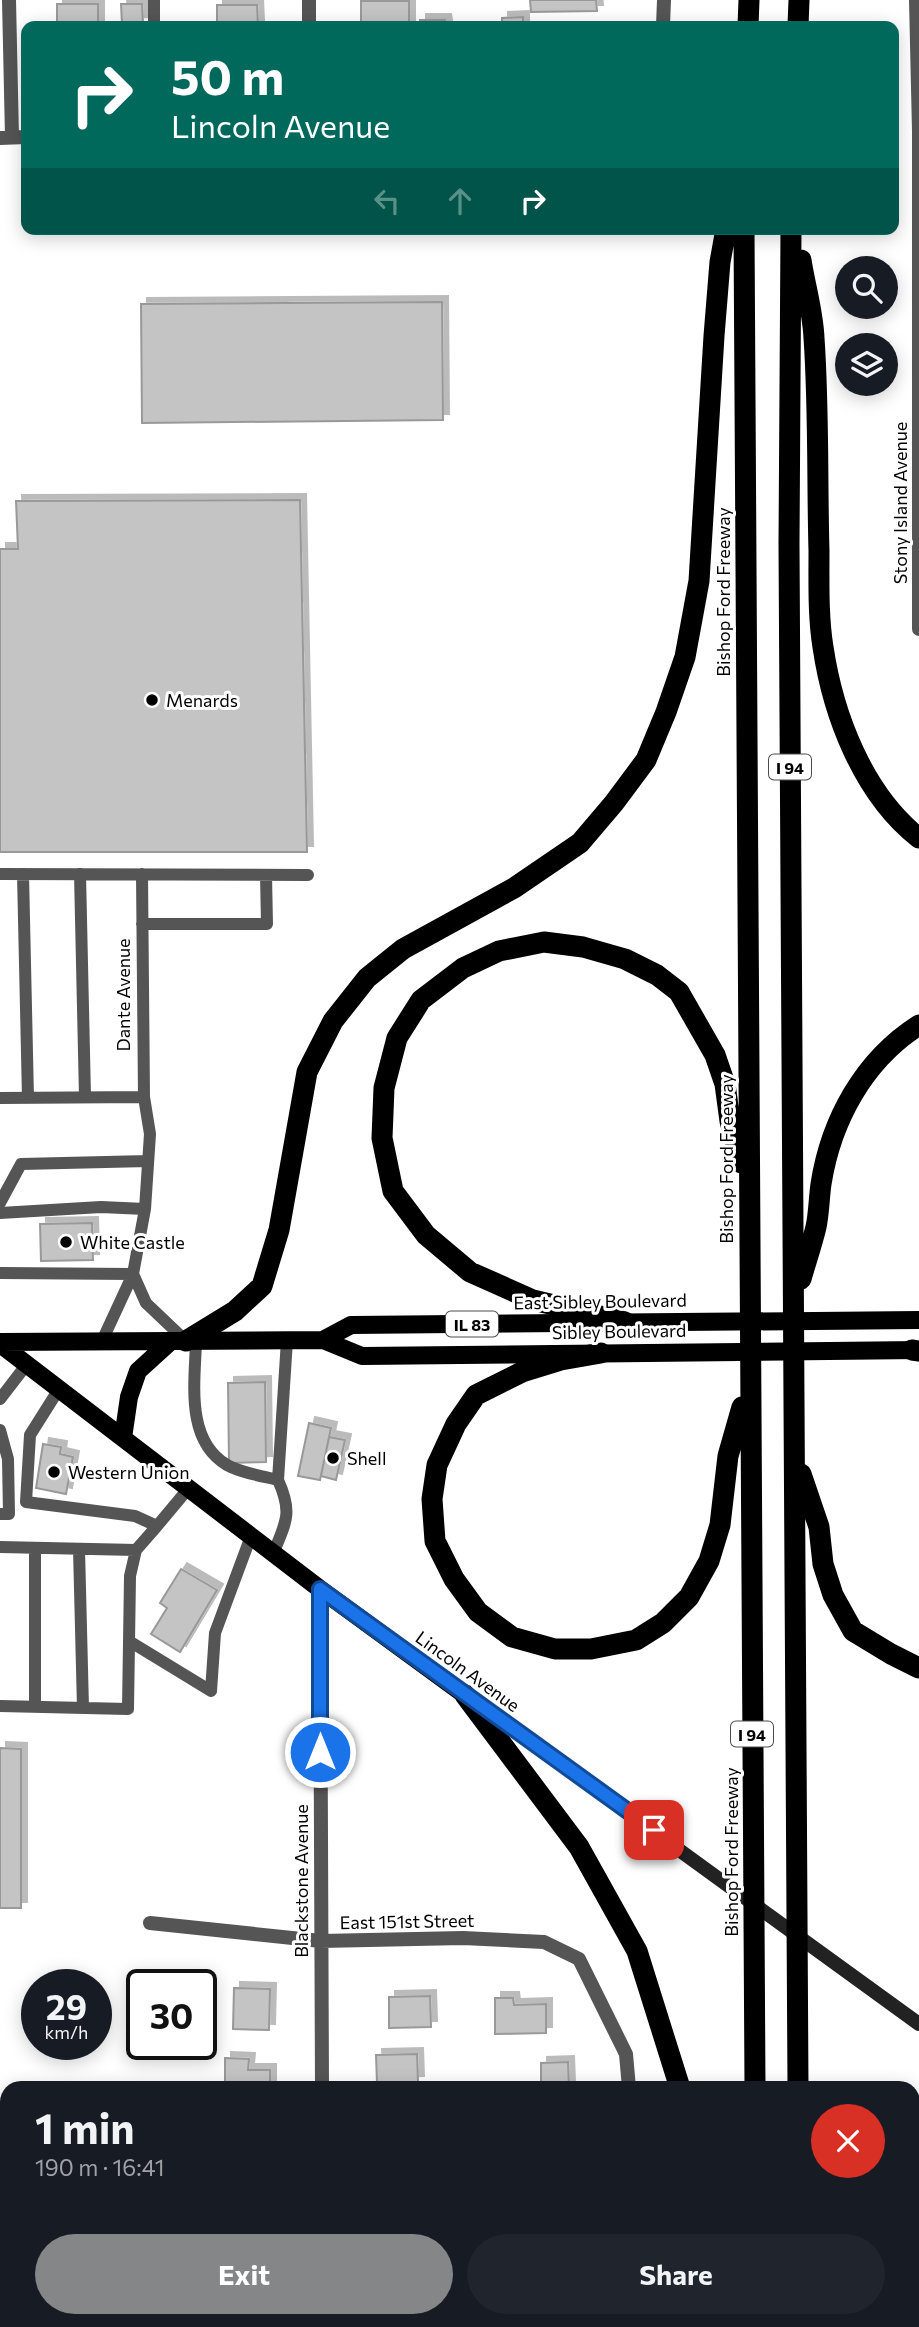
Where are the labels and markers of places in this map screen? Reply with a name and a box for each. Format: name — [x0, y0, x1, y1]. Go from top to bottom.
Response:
place label: Menards — [166, 689, 238, 711]
marker: Menards — [144, 692, 160, 708]
place label: White Castle — [80, 1231, 185, 1253]
marker: White Castle — [58, 1234, 74, 1250]
place label: Shell — [347, 1447, 387, 1469]
marker: Shell — [325, 1450, 341, 1466]
place label: Western Union — [68, 1461, 190, 1483]
marker: Western Union — [46, 1464, 62, 1480]
pin — [624, 1800, 684, 1860]

